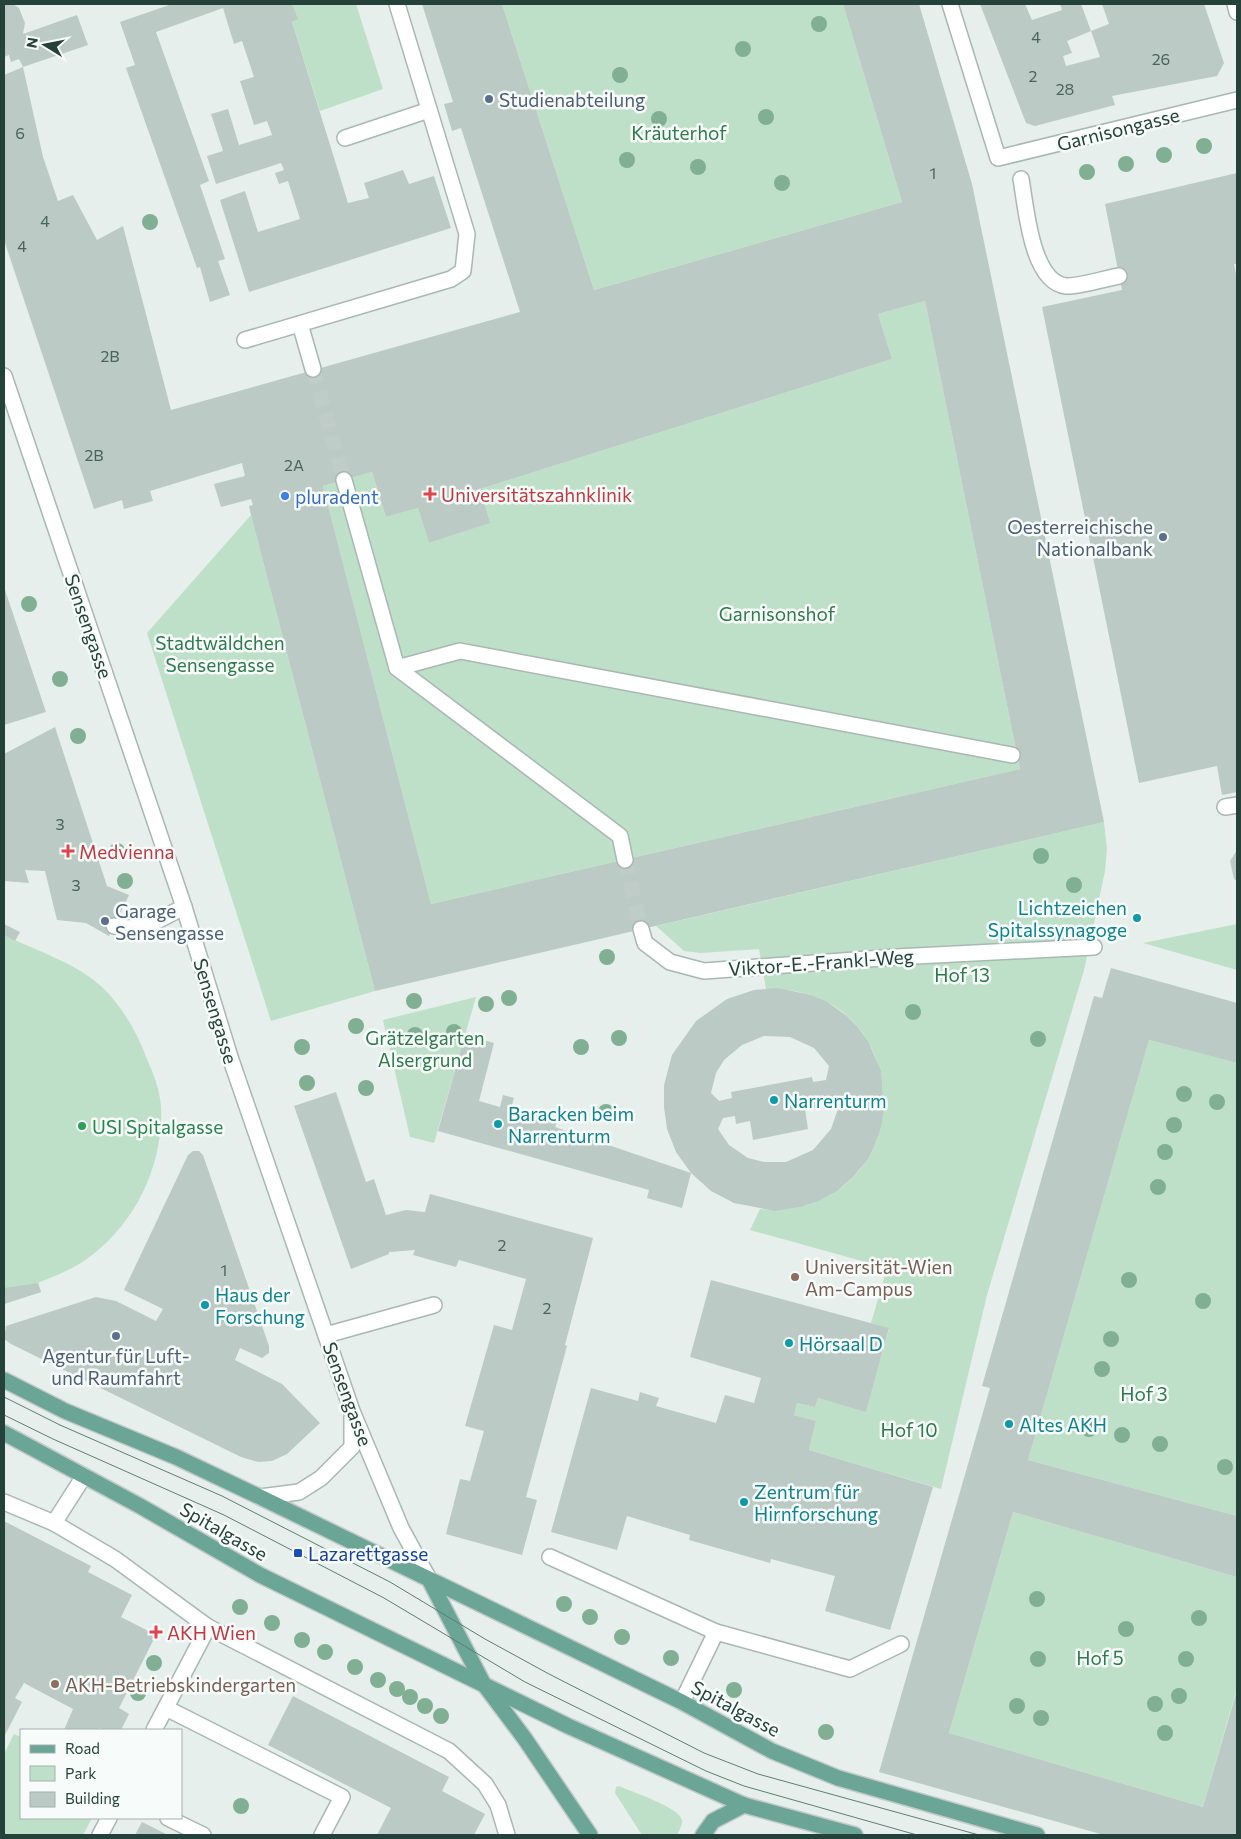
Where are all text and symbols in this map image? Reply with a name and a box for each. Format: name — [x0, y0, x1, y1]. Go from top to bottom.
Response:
north arrow — [20, 20, 70, 70]
house number: 4 — [1031, 27, 1041, 46]
text: N — [22, 36, 41, 49]
house number: 26 — [1152, 49, 1170, 68]
house number: 2 — [1029, 66, 1038, 85]
house number: 28 — [1056, 79, 1074, 98]
place label: Studienabteilung — [499, 88, 645, 111]
marker: Studienabteilung — [483, 93, 495, 105]
street label: Garnisongasse — [1054, 103, 1182, 155]
park label: Kräuterhof — [631, 121, 727, 144]
house number: 6 — [15, 123, 25, 142]
house number: 1 — [930, 163, 936, 182]
house number: 4 — [40, 211, 50, 230]
house number: 4 — [17, 236, 27, 255]
house number: 2B — [100, 346, 120, 365]
house number: 2B — [84, 445, 104, 464]
house number: 2A — [284, 455, 304, 474]
place label: Universitätszahnklinik — [441, 483, 632, 506]
place label: pluradent — [295, 485, 379, 508]
marker: Universitätszahnklinik — [423, 487, 437, 501]
marker: pluradent — [279, 490, 291, 502]
place label: Oesterreichische Nationalbank — [1007, 515, 1153, 560]
marker: Oesterreichische Nationalbank — [1157, 531, 1169, 543]
street label: Sensengasse — [60, 571, 118, 681]
park label: Garnisonshof — [719, 602, 836, 625]
park label: Stadtwäldchen Sensengasse — [155, 631, 285, 676]
house number: 3 — [55, 814, 65, 833]
place label: Medvienna — [79, 840, 175, 863]
marker: Medvienna — [61, 844, 75, 858]
house number: 3 — [71, 875, 81, 894]
place label: Lichtzeichen Spitalssynagoge — [988, 896, 1127, 941]
place label: Garage Sensengasse — [115, 899, 224, 944]
marker: Lichtzeichen Spitalssynagoge — [1131, 912, 1143, 924]
marker: Garage Sensengasse — [99, 915, 111, 927]
street label: Viktor-E.-Frankl-Weg — [727, 944, 915, 980]
street label: Sensengasse — [189, 956, 243, 1066]
park label: Hof 13 — [934, 963, 990, 986]
park label: Grätzelgarten Alsergrund — [365, 1026, 485, 1071]
place label: Narrenturm — [784, 1089, 887, 1112]
marker: Narrenturm — [768, 1094, 780, 1106]
place label: Baracken beim Narrenturm — [508, 1102, 634, 1147]
place label: USI Spitalgasse — [92, 1115, 223, 1138]
marker: Baracken beim Narrenturm — [492, 1118, 504, 1130]
marker: USI Spitalgasse — [76, 1120, 88, 1132]
house number: 2 — [498, 1235, 507, 1254]
place label: Universität-Wien Am-Campus — [805, 1255, 953, 1300]
house number: 1 — [221, 1260, 227, 1279]
marker: Universität-Wien Am-Campus — [789, 1271, 801, 1283]
place label: Haus der Forschung — [215, 1283, 305, 1328]
house number: 2 — [543, 1298, 552, 1317]
marker: Haus der Forschung — [199, 1299, 211, 1311]
marker: Agentur für Luft- und Raumfahrt — [110, 1330, 122, 1342]
place label: Hörsaal D — [799, 1332, 883, 1355]
marker: Hörsaal D — [783, 1337, 795, 1349]
street label: Sensengasse — [319, 1339, 377, 1449]
place label: Agentur für Luft- und Raumfahrt — [42, 1344, 190, 1389]
park label: Hof 3 — [1120, 1382, 1168, 1405]
place label: Altes AKH — [1019, 1413, 1107, 1436]
park label: Hof 10 — [880, 1418, 938, 1441]
marker: Altes AKH — [1003, 1418, 1015, 1430]
place label: Zentrum für Hirnforschung — [754, 1480, 878, 1525]
marker: Zentrum für Hirnforschung — [738, 1496, 750, 1508]
street label: Spitalgasse — [176, 1497, 272, 1565]
place label: Lazarettgasse — [308, 1542, 428, 1565]
marker: Lazarettgasse — [292, 1547, 304, 1559]
place label: AKH Wien — [167, 1621, 256, 1644]
marker: AKH Wien — [149, 1625, 163, 1639]
park label: Hof 5 — [1076, 1646, 1124, 1669]
place label: AKH-Betriebskindergarten — [65, 1673, 296, 1696]
street label: Spitalgasse — [688, 1675, 784, 1741]
marker: AKH-Betriebskindergarten — [49, 1678, 61, 1690]
legend — [20, 1729, 182, 1819]
text: Road — [65, 1739, 100, 1757]
text: Park — [65, 1764, 96, 1782]
text: Building — [65, 1789, 120, 1807]

